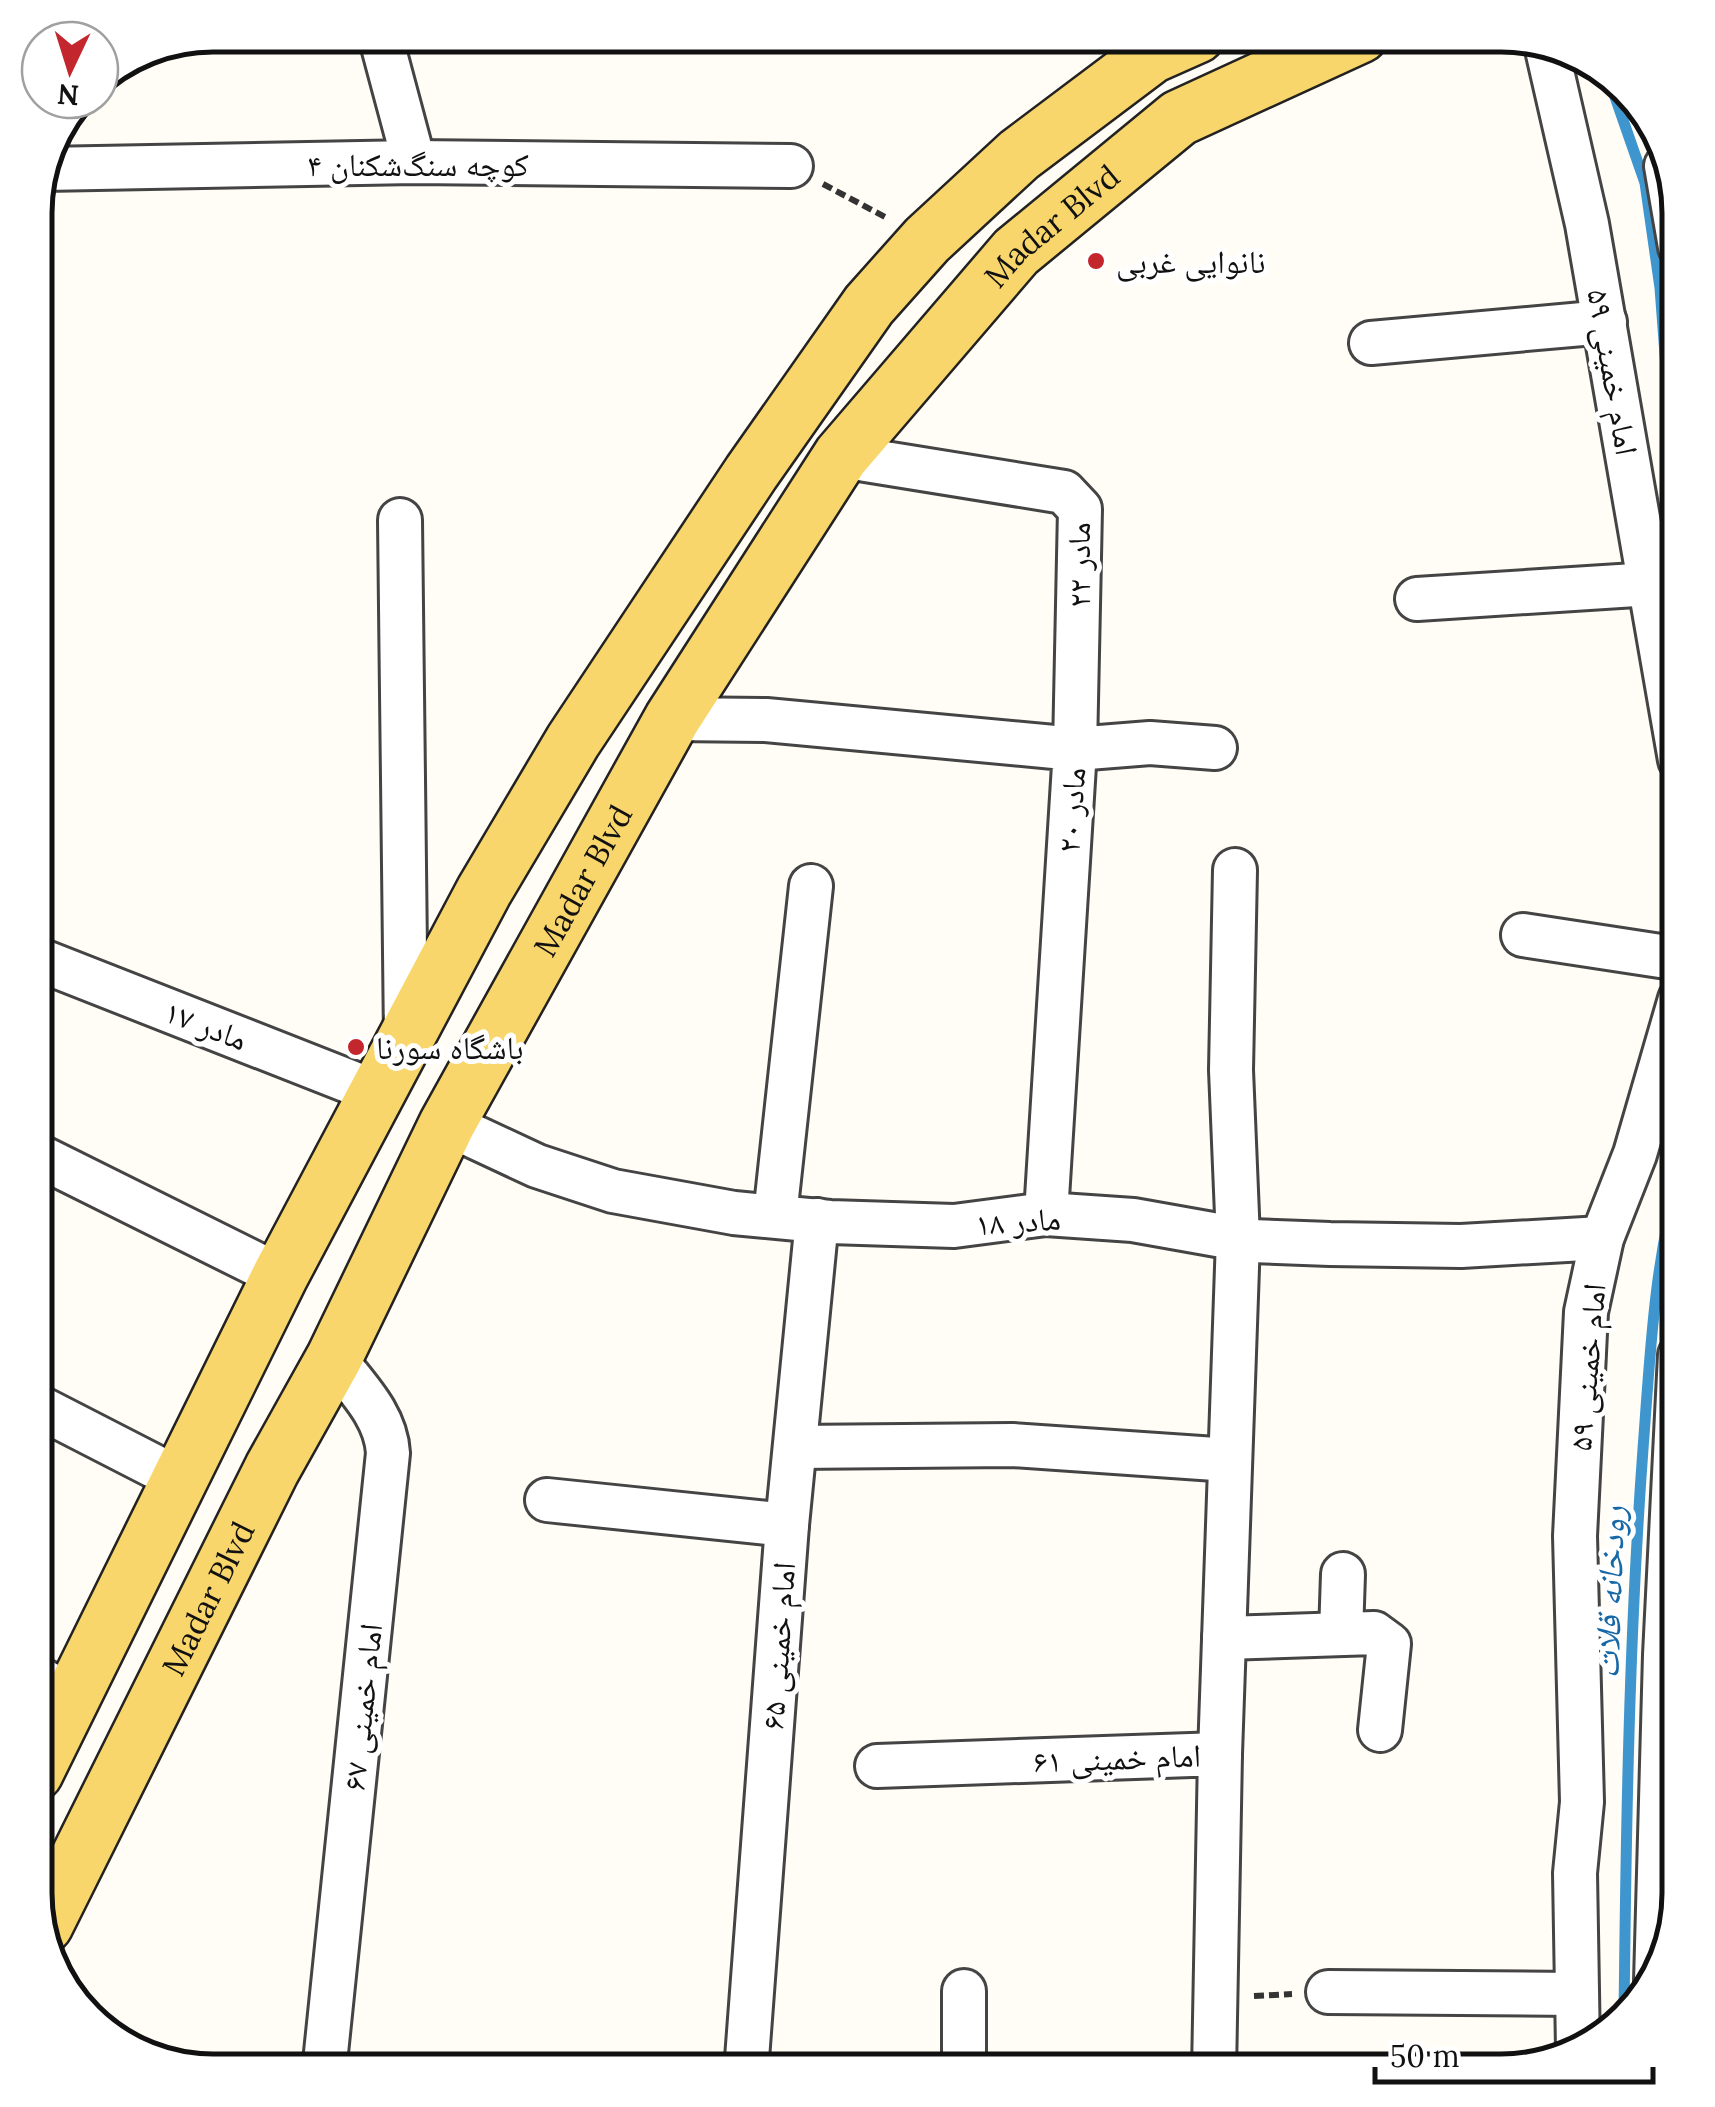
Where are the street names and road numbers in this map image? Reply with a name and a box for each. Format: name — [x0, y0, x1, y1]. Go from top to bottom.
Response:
street label: کوچه سنگ‌شکنان ۴ — [307, 144, 529, 185]
street label: Madar Blvd — [975, 155, 1128, 295]
street label: امام خمینی ۵۹ — [1577, 286, 1648, 458]
street label: مادر ۲۲ — [1058, 522, 1099, 608]
street label: مادر ۲۰ — [1048, 766, 1094, 854]
street label: Madar Blvd — [524, 797, 641, 963]
street label: مادر ۱۷ — [159, 991, 253, 1059]
street label: مادر ۱۸ — [974, 1198, 1062, 1244]
street label: امام خمینی ۵۹ — [1559, 1282, 1616, 1453]
street label: Madar Blvd — [152, 1514, 263, 1682]
street label: امام خمینی ۶۵ — [752, 1561, 805, 1731]
street label: امام خمینی ۶۷ — [333, 1621, 392, 1793]
street label: امام خمینی ۶۱ — [1032, 1735, 1202, 1782]

